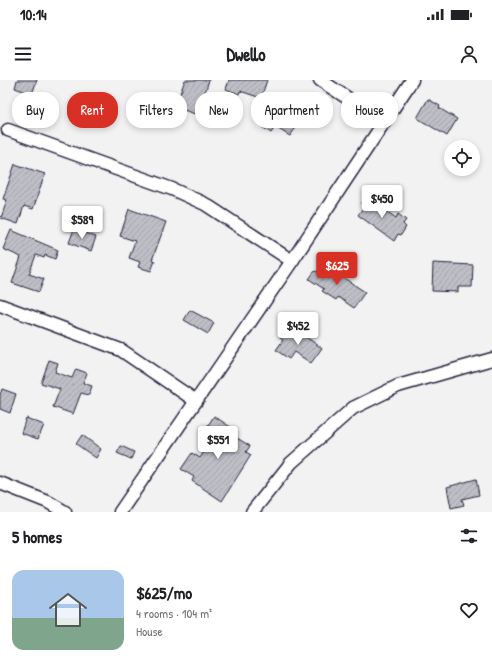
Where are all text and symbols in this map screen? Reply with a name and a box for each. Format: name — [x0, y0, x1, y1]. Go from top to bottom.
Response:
text: 10:14 — [20, 4, 47, 25]
text: Dwello — [226, 42, 266, 67]
icon: menu — [12, 43, 34, 65]
icon: person — [458, 43, 480, 65]
chip: Buy — [12, 92, 59, 128]
chip: Rent — [67, 92, 118, 128]
chip: Filters — [126, 92, 187, 128]
chip: New — [195, 92, 243, 128]
chip: Apartment — [251, 92, 333, 128]
chip: House — [341, 92, 398, 128]
map controls — [444, 140, 480, 176]
button: locate — [444, 140, 480, 176]
pin: $450 — [358, 185, 406, 219]
text: $450 — [371, 189, 393, 207]
pin: $589 — [58, 206, 106, 240]
text: $589 — [71, 210, 93, 228]
pin: $625 — [313, 252, 361, 286]
text: $625 — [325, 256, 349, 274]
pin: $452 — [274, 312, 322, 346]
text: $452 — [286, 316, 310, 334]
pin: $551 — [194, 426, 242, 460]
text: $551 — [207, 430, 229, 448]
text: 5 homes — [12, 525, 62, 548]
icon: filters — [458, 525, 480, 547]
text: $625/mo — [136, 581, 192, 604]
icon: home — [44, 586, 92, 634]
icon: heart — [458, 599, 480, 621]
text: 4 rooms · 104 m² — [136, 604, 212, 622]
text: House — [136, 622, 163, 640]

